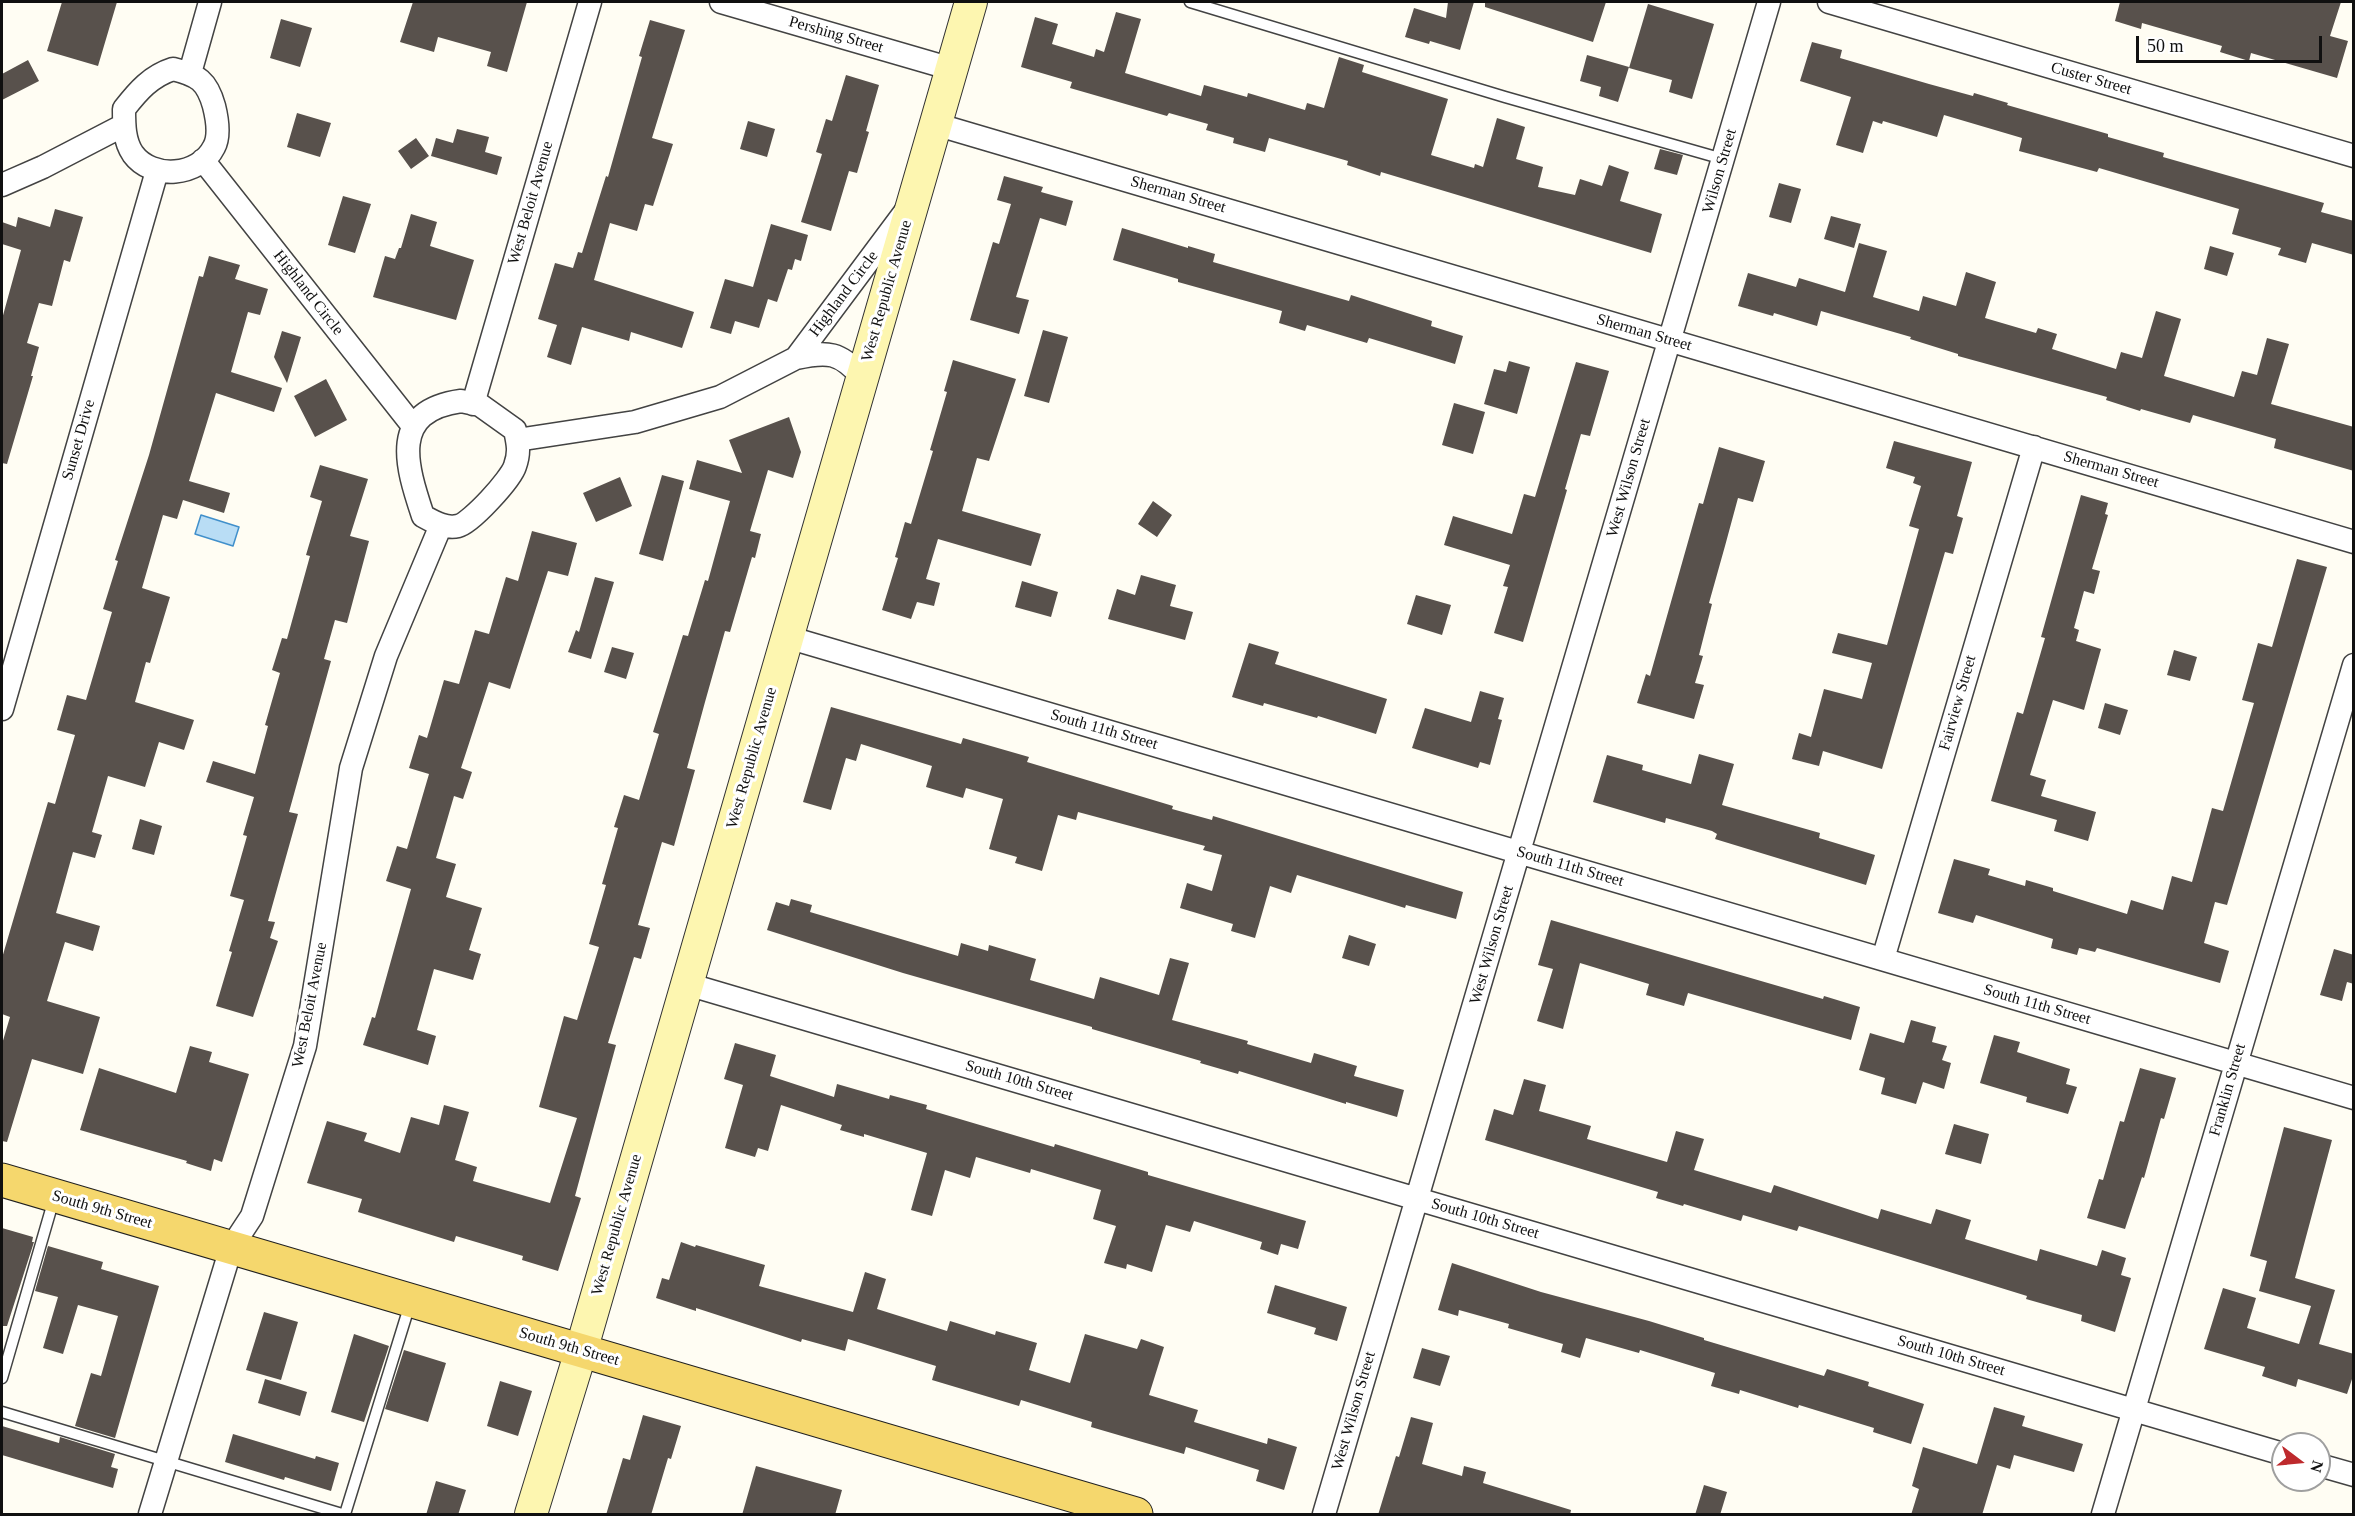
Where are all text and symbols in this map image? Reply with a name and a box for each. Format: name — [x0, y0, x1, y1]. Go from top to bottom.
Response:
street label: Pershing Street — [787, 12, 885, 58]
scale bar — [2139, 24, 2325, 62]
text: 50 m — [2147, 36, 2184, 56]
street label: Custer Street — [2048, 58, 2134, 100]
street label: Wilson Street — [1699, 127, 1741, 215]
street label: West Beloit Avenue — [504, 139, 558, 267]
street label: Sherman Street — [1128, 172, 1228, 218]
street label: West Republic Avenue — [858, 218, 916, 364]
street label: Highland Circle — [269, 247, 347, 339]
street label: Highland Circle — [805, 247, 883, 341]
street label: Sherman Street — [1594, 310, 1694, 356]
street label: Sunset Drive — [58, 397, 100, 483]
street label: West Wilson Street — [1603, 416, 1655, 540]
street label: Sherman Street — [2061, 447, 2161, 493]
street label: Fairview Street — [1935, 653, 1981, 753]
street label: West Republic Avenue — [723, 685, 781, 831]
street label: South 11th Street — [1048, 706, 1160, 754]
street label: South 11th Street — [1514, 843, 1626, 891]
street label: West Wilson Street — [1466, 883, 1518, 1007]
street label: West Beloit Avenue — [288, 941, 332, 1069]
street label: South 11th Street — [1981, 981, 2093, 1029]
street label: Franklin Street — [2206, 1041, 2250, 1139]
street label: South 10th Street — [963, 1056, 1075, 1106]
street label: West Republic Avenue — [588, 1152, 646, 1298]
street label: South 9th Street — [50, 1187, 154, 1233]
street label: South 10th Street — [1429, 1194, 1541, 1244]
street label: South 9th Street — [517, 1324, 621, 1370]
street label: South 10th Street — [1895, 1331, 2007, 1381]
street label: West Wilson Street — [1328, 1349, 1380, 1473]
north arrow — [2271, 1432, 2331, 1492]
text: N — [2307, 1459, 2327, 1474]

